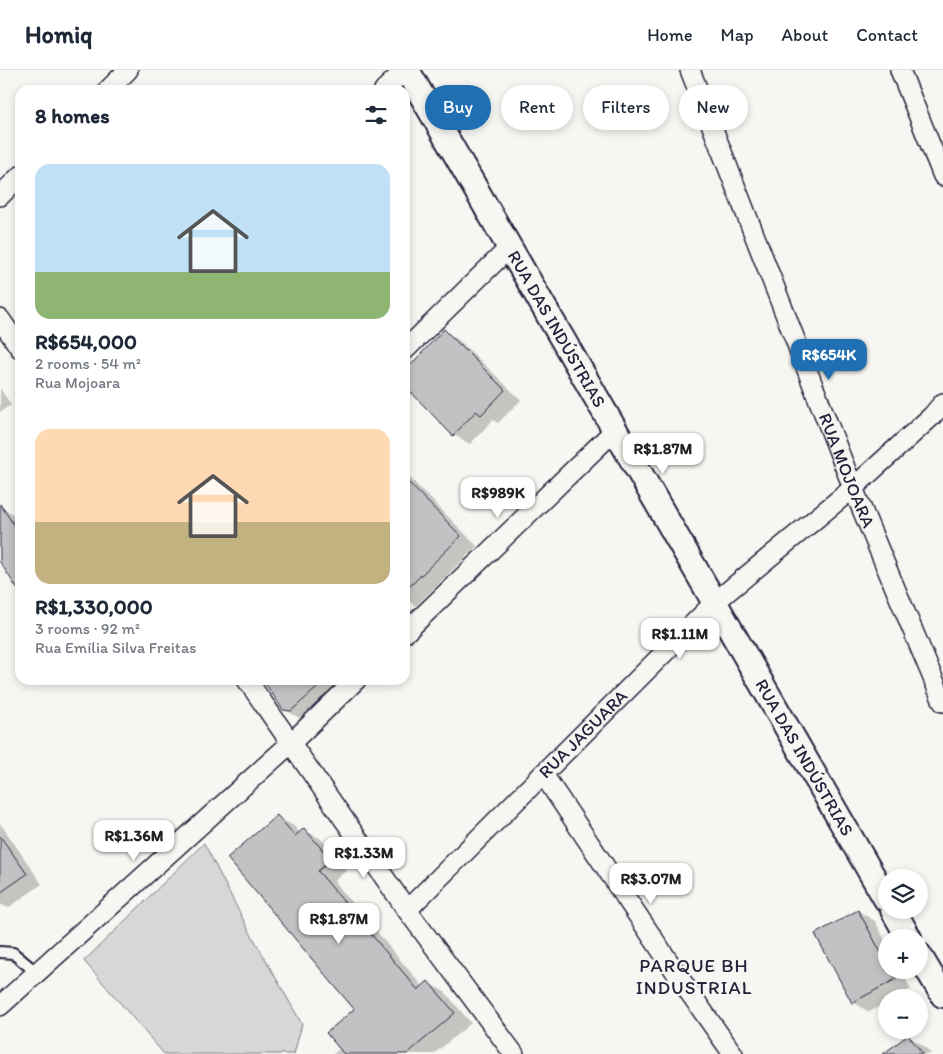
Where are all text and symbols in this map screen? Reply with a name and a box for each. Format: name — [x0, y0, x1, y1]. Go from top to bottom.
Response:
text: Homiq — [25, 20, 93, 49]
text: Home — [647, 24, 693, 46]
text: Map — [721, 24, 754, 46]
text: About — [782, 24, 828, 46]
text: Contact — [856, 24, 918, 46]
chip: Buy — [425, 85, 491, 130]
chip: Rent — [501, 85, 573, 130]
chip: Filters — [583, 85, 669, 130]
chip: New — [679, 85, 748, 130]
icon: filters — [362, 101, 390, 129]
text: 8 homes — [35, 103, 110, 128]
icon: home — [168, 196, 258, 286]
street label: RUA DAS INDÚSTRIAS — [503, 247, 611, 411]
text: R$654,000 — [35, 329, 137, 354]
pin: R$654K — [788, 338, 870, 381]
text: R$654K — [802, 345, 856, 364]
text: 2 rooms · 54 m² — [35, 354, 141, 373]
text: Rua Mojoara — [35, 373, 120, 392]
street label: RUA MOJOARA — [814, 410, 880, 532]
pin: R$1.87M — [617, 432, 709, 475]
text: R$1.87M — [634, 439, 692, 458]
icon: home — [168, 461, 258, 551]
pin: R$989K — [457, 476, 539, 519]
text: R$989K — [471, 483, 525, 502]
text: R$1,330,000 — [35, 594, 153, 619]
pin: R$1.11M — [634, 618, 726, 660]
text: 3 rooms · 92 m² — [35, 619, 140, 638]
text: R$1.11M — [652, 624, 708, 643]
text: Rua Emília Silva Freitas — [35, 638, 196, 657]
street label: RUA DAS INDÚSTRIAS — [750, 675, 858, 840]
street label: RUA JAGUARA — [534, 685, 632, 783]
pin: R$1.36M — [88, 820, 180, 862]
text: R$1.36M — [104, 826, 164, 845]
pin: R$1.33M — [318, 836, 410, 879]
text: R$1.33M — [334, 843, 394, 862]
pin: R$3.07M — [605, 862, 697, 905]
text: R$3.07M — [620, 869, 682, 888]
map controls — [878, 869, 928, 1039]
button: layers — [878, 869, 928, 919]
pin: R$1.87M — [293, 902, 385, 945]
text: R$1.87M — [310, 909, 368, 928]
button: + — [878, 929, 928, 979]
district label: PARQUE BH INDUSTRIAL — [636, 954, 752, 999]
button: − — [878, 989, 928, 1039]

